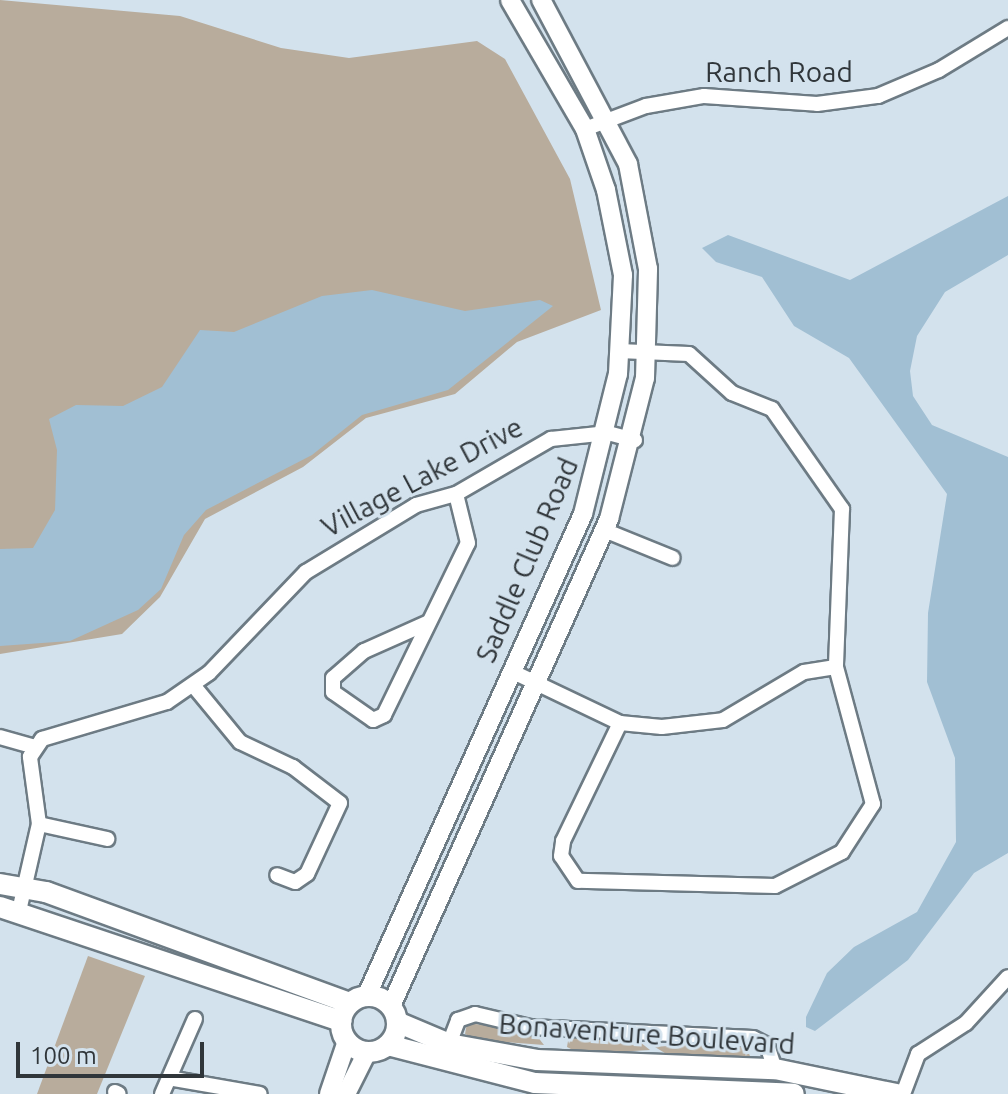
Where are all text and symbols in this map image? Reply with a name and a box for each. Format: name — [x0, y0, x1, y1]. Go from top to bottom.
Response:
street label: Ranch Road — [705, 55, 853, 89]
street label: Village Lake Drive — [316, 410, 528, 544]
street label: Saddle Club Road — [469, 453, 585, 667]
street label: Bonaventure Boulevard — [498, 1007, 796, 1061]
scale bar — [20, 1026, 208, 1076]
text: 100 m — [30, 1042, 97, 1069]

